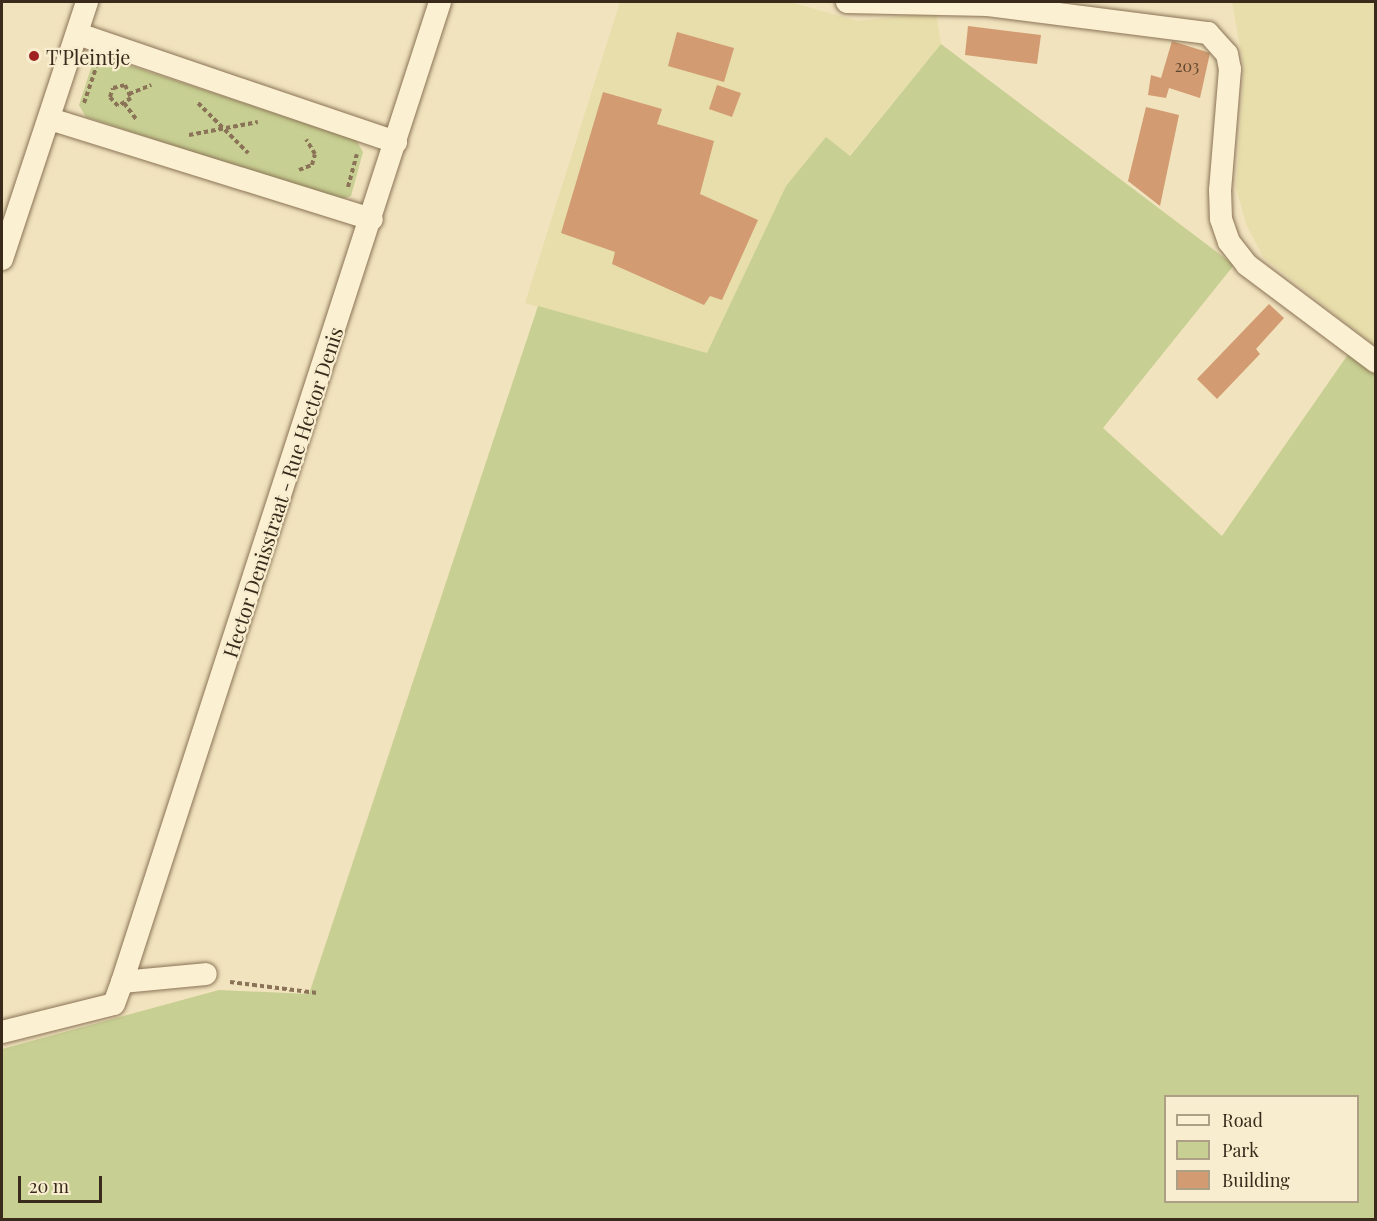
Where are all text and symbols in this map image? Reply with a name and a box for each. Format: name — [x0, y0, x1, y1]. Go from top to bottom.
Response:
place label: T'Pleintje — [46, 44, 130, 68]
marker: T'Pleintje — [27, 49, 41, 63]
house number: 203 — [1175, 56, 1199, 76]
street label: Hector Denisstraat - Rue Hector Denis — [217, 323, 347, 661]
legend — [1164, 1095, 1359, 1203]
text: Road — [1222, 1108, 1263, 1132]
text: Park — [1222, 1138, 1259, 1162]
scale bar — [21, 1164, 105, 1202]
text: Building — [1222, 1168, 1290, 1192]
text: 20 m — [29, 1174, 69, 1198]

